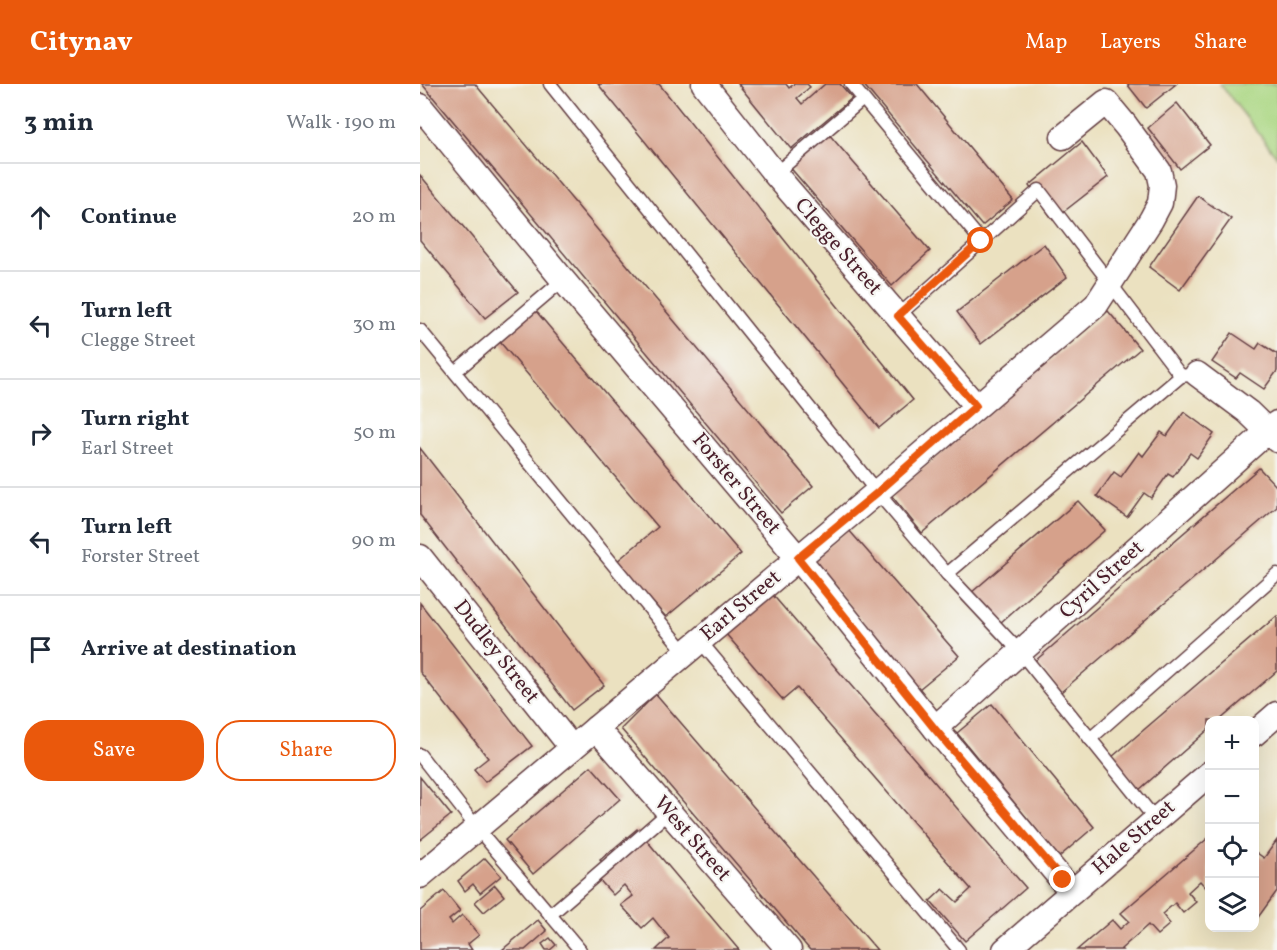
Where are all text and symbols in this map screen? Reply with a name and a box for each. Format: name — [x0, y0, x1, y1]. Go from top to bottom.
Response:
text: Citynav — [30, 23, 133, 62]
text: Map — [1025, 28, 1067, 57]
text: Layers — [1100, 28, 1161, 57]
text: Share — [1194, 28, 1247, 57]
text: 3 min — [24, 105, 94, 141]
text: Walk · 190 m — [286, 109, 396, 137]
street label: Clegge Street — [787, 192, 889, 302]
icon: ahead — [24, 201, 57, 234]
text: Continue — [81, 202, 177, 233]
text: 20 m — [352, 203, 396, 231]
route start — [967, 227, 993, 253]
text: Turn left — [81, 296, 172, 327]
icon: left — [24, 309, 57, 342]
text: 30 m — [352, 311, 396, 339]
text: Clegge Street — [81, 327, 196, 355]
text: Turn right — [81, 404, 189, 435]
icon: right — [24, 417, 57, 450]
text: 50 m — [353, 419, 396, 447]
street label: Forster Street — [685, 427, 787, 541]
text: Earl Street — [81, 435, 174, 463]
text: Turn left — [81, 512, 172, 543]
icon: left — [24, 525, 57, 558]
text: 90 m — [352, 527, 396, 555]
street label: Cyril Street — [1053, 534, 1151, 626]
text: Forster Street — [81, 543, 200, 571]
street label: Earl Street — [694, 564, 788, 648]
street label: Dudley Street — [446, 594, 546, 710]
icon: arrive — [24, 633, 57, 666]
text: Arrive at destination — [81, 634, 297, 665]
map controls — [1205, 716, 1259, 932]
button: + — [1205, 716, 1259, 770]
button: Save — [24, 720, 204, 781]
button: Share — [216, 720, 396, 781]
button: − — [1205, 770, 1259, 824]
street label: West Street — [647, 790, 737, 888]
street label: Hale Street — [1086, 794, 1182, 882]
button: locate — [1205, 824, 1259, 878]
route end — [1049, 866, 1075, 892]
button: layers — [1205, 878, 1259, 932]

